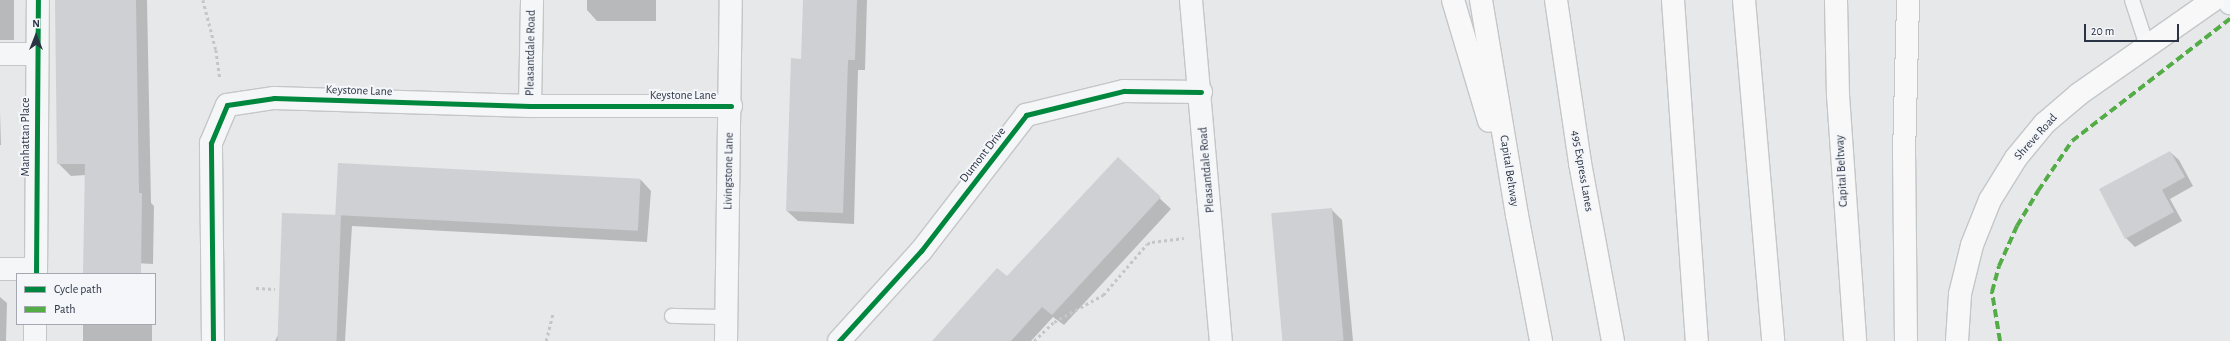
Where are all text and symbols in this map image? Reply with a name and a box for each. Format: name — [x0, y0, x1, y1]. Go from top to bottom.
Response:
street label: Pleasantdale Road — [523, 10, 539, 96]
north arrow — [16, 16, 56, 56]
scale bar — [2086, 16, 2181, 42]
text: N — [32, 18, 40, 29]
text: 20 m — [2091, 25, 2114, 37]
street label: Keystone Lane — [325, 83, 393, 99]
street label: Keystone Lane — [650, 89, 716, 103]
street label: Manhattan Place — [19, 98, 33, 176]
street label: Shreve Road — [2011, 111, 2061, 163]
street label: Dumont Drive — [957, 125, 1009, 185]
street label: Pleasantdale Road — [1196, 126, 1218, 214]
street label: 495 Express Lanes — [1568, 129, 1596, 213]
street label: Livingstone Lane — [721, 132, 737, 210]
street label: Capital Beltway — [1496, 134, 1522, 208]
street label: Capital Beltway — [1833, 135, 1851, 207]
legend — [16, 273, 156, 325]
text: Cycle path — [54, 283, 102, 295]
text: Path — [54, 303, 76, 315]

